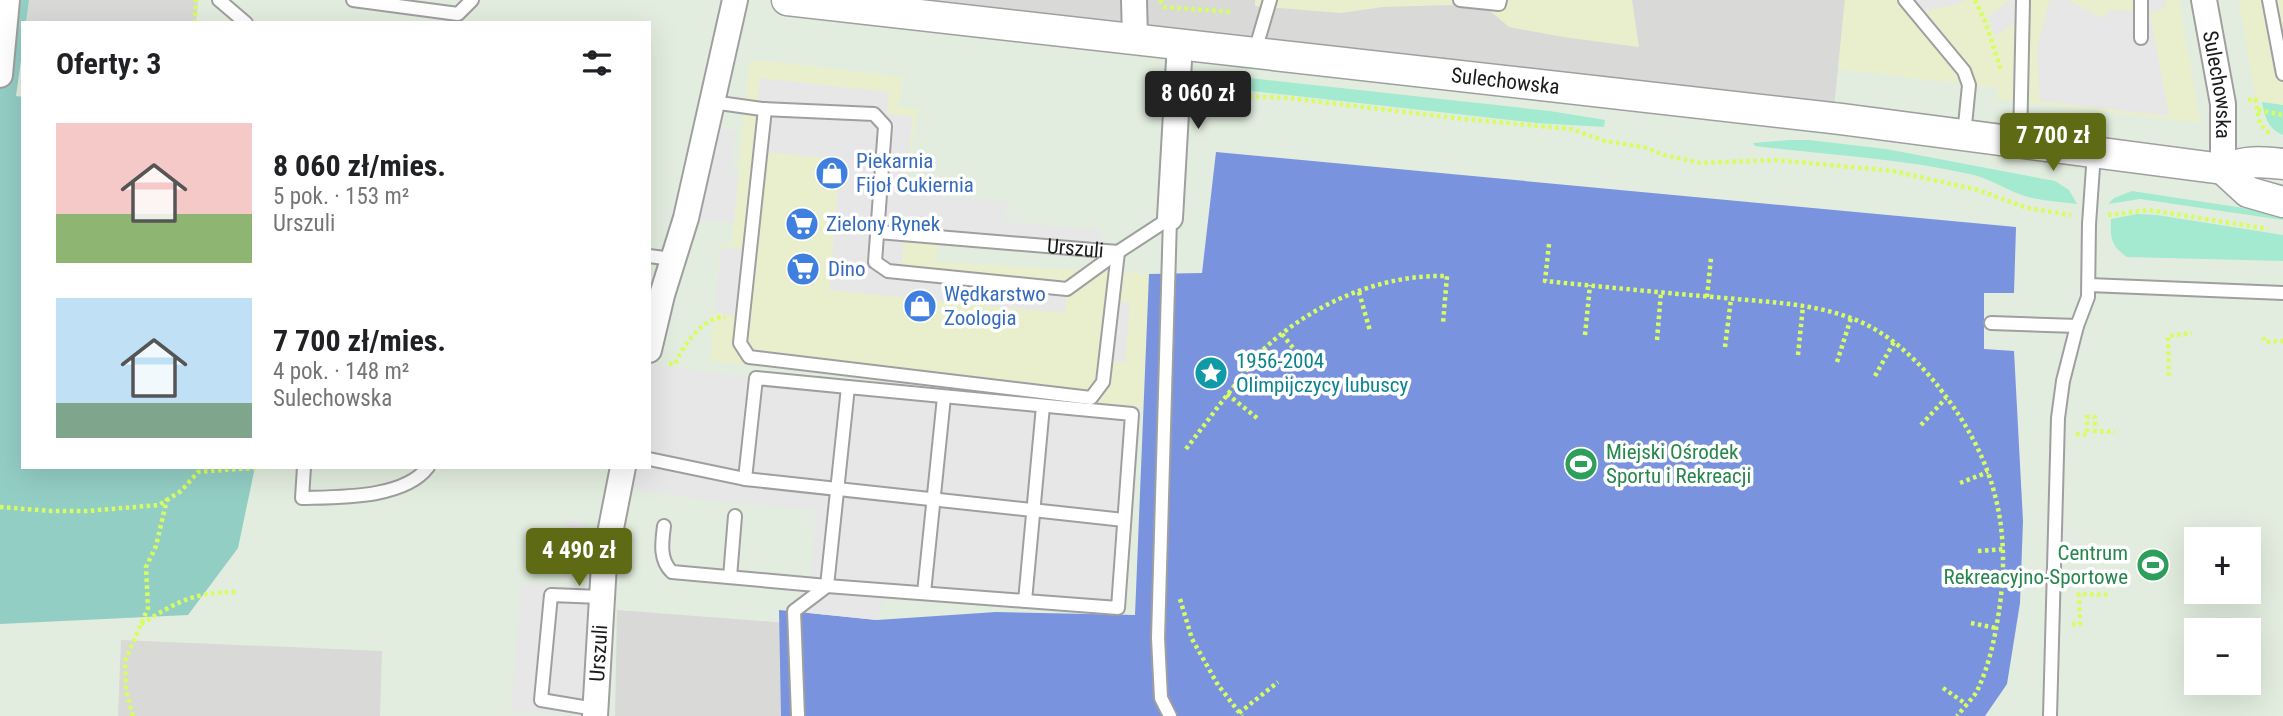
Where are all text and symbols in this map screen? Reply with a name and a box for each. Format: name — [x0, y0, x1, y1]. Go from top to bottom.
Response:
street label: Sulechowska — [2198, 29, 2236, 139]
icon: filters — [578, 44, 616, 82]
text: Oferty: 3 — [56, 46, 161, 81]
street label: Sulechowska — [1450, 63, 1561, 99]
pin: 8 060 zł — [1126, 72, 1270, 131]
text: 8 060 zł — [1161, 80, 1235, 107]
pin: 7 700 zł — [1981, 114, 2125, 173]
text: 7 700 zł — [2016, 122, 2090, 149]
text: 8 060 zł/mies. — [273, 148, 446, 183]
place label: Piekarnia Fijoł Cukiernia — [856, 149, 974, 197]
icon: home — [112, 151, 196, 235]
shop icon: Piekarnia Fijoł Cukiernia — [813, 154, 851, 192]
text: 5 pok. · 153 m² — [273, 183, 409, 210]
supermarket icon: Zielony Rynek — [783, 205, 821, 243]
text: Urszuli — [273, 210, 335, 237]
place label: Zielony Rynek — [826, 212, 941, 236]
street label: Urszuli — [1046, 234, 1105, 263]
supermarket icon: Dino — [784, 250, 822, 288]
place label: Dino — [828, 257, 866, 281]
place label: Wędkarstwo Zoologia — [944, 282, 1046, 330]
shop icon: Wędkarstwo Zoologia — [901, 287, 939, 325]
text: 7 700 zł/mies. — [273, 323, 446, 358]
icon: home — [112, 326, 196, 410]
place label: 1956-2004 Olimpijczycy lubuscy — [1236, 349, 1409, 397]
place icon: 1956-2004 Olimpijczycy lubuscy — [1192, 354, 1230, 392]
text: 4 pok. · 148 m² — [273, 358, 409, 385]
text: Sulechowska — [273, 385, 392, 412]
place label: Miejski Ośrodek Sportu i Rekreacji — [1606, 440, 1751, 488]
sports icon: Miejski Ośrodek Sportu i Rekreacji — [1562, 445, 1600, 483]
map controls — [2184, 527, 2261, 695]
button: + — [2184, 527, 2261, 604]
pin: 4 490 zł — [507, 528, 651, 588]
text: 4 490 zł — [542, 537, 616, 564]
place label: Centrum Rekreacyjno-Sportowe — [1944, 541, 2128, 589]
sports icon: Centrum Rekreacyjno-Sportowe — [2134, 546, 2172, 584]
button: − — [2184, 618, 2261, 695]
street label: Urszuli — [585, 624, 612, 682]

